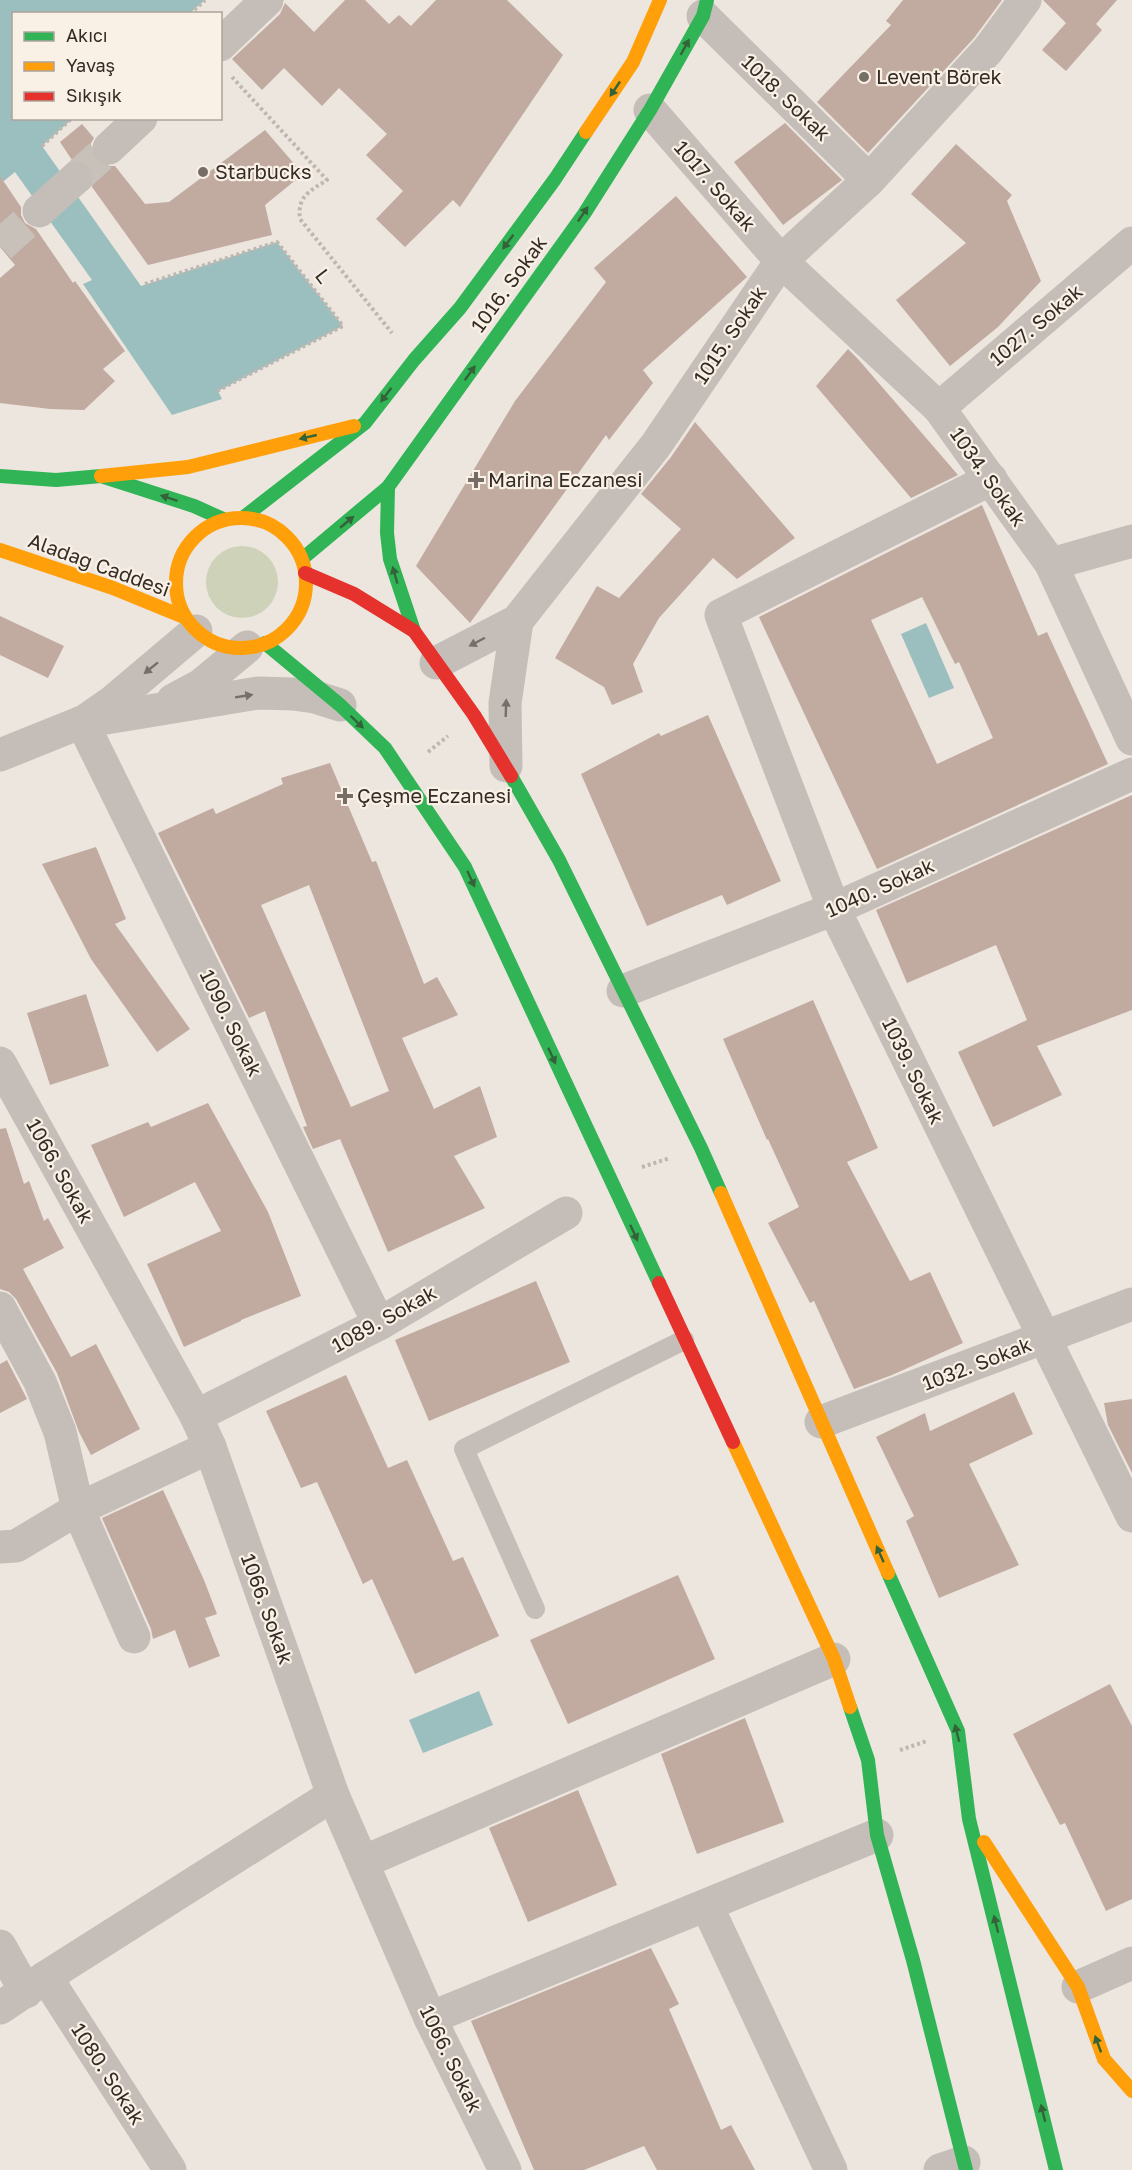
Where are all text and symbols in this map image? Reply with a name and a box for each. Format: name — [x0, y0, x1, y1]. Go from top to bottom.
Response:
legend — [12, 12, 222, 120]
text: Akıcı — [66, 24, 108, 46]
one-way arrow — [680, 39, 690, 56]
street label: 1018. Sokak — [738, 49, 836, 145]
text: Yavaş — [66, 54, 115, 76]
place label: Levent Börek — [876, 64, 1002, 88]
marker: Levent Börek — [857, 70, 871, 84]
one-way arrow — [609, 81, 621, 97]
text: Sıkışık — [66, 84, 122, 106]
street label: 1017. Sokak — [670, 135, 762, 235]
place label: Starbucks — [215, 159, 312, 183]
marker: Starbucks — [196, 165, 210, 179]
one-way arrow — [578, 205, 589, 222]
street label: 1016. Sokak — [465, 230, 551, 336]
one-way arrow — [502, 235, 514, 250]
street label: L — [311, 264, 337, 287]
street label: 1027. Sokak — [984, 278, 1087, 370]
street label: 1015. Sokak — [688, 281, 771, 388]
one-way arrow — [464, 365, 476, 381]
one-way arrow — [380, 387, 393, 403]
street label: 1034. Sokak — [946, 422, 1032, 531]
one-way arrow — [299, 432, 317, 442]
place label: Marina Eczanesi — [488, 467, 643, 491]
marker: Marina Eczanesi — [469, 473, 483, 487]
one-way arrow — [160, 493, 178, 502]
one-way arrow — [339, 516, 354, 529]
street label: Aladağ Caddesi — [25, 527, 173, 601]
one-way arrow — [389, 566, 399, 585]
one-way arrow — [468, 637, 485, 647]
one-way arrow — [143, 661, 159, 674]
one-way arrow — [234, 691, 253, 700]
one-way arrow — [501, 698, 511, 717]
one-way arrow — [350, 714, 364, 728]
place label: Çeşme Eczanesi — [357, 783, 511, 807]
marker: Çeşme Eczanesi — [338, 789, 352, 803]
street label: 1040. Sokak — [822, 852, 938, 922]
one-way arrow — [466, 871, 475, 888]
street label: 1090. Sokak — [196, 965, 268, 1080]
street label: 1039. Sokak — [878, 1013, 950, 1128]
one-way arrow — [548, 1048, 557, 1065]
street label: 1066. Sokak — [22, 1114, 99, 1227]
one-way arrow — [630, 1225, 639, 1242]
street label: 1089. Sokak — [327, 1280, 440, 1357]
street label: 1032. Sokak — [919, 1331, 1035, 1395]
one-way arrow — [875, 1546, 884, 1563]
street label: 1066. Sokak — [237, 1550, 299, 1667]
one-way arrow — [951, 1724, 961, 1742]
one-way arrow — [990, 1915, 1000, 1933]
street label: 1066. Sokak — [416, 2001, 488, 2116]
street label: 1080. Sokak — [67, 2018, 151, 2129]
one-way arrow — [1093, 2035, 1103, 2053]
one-way arrow — [1037, 2104, 1047, 2122]

